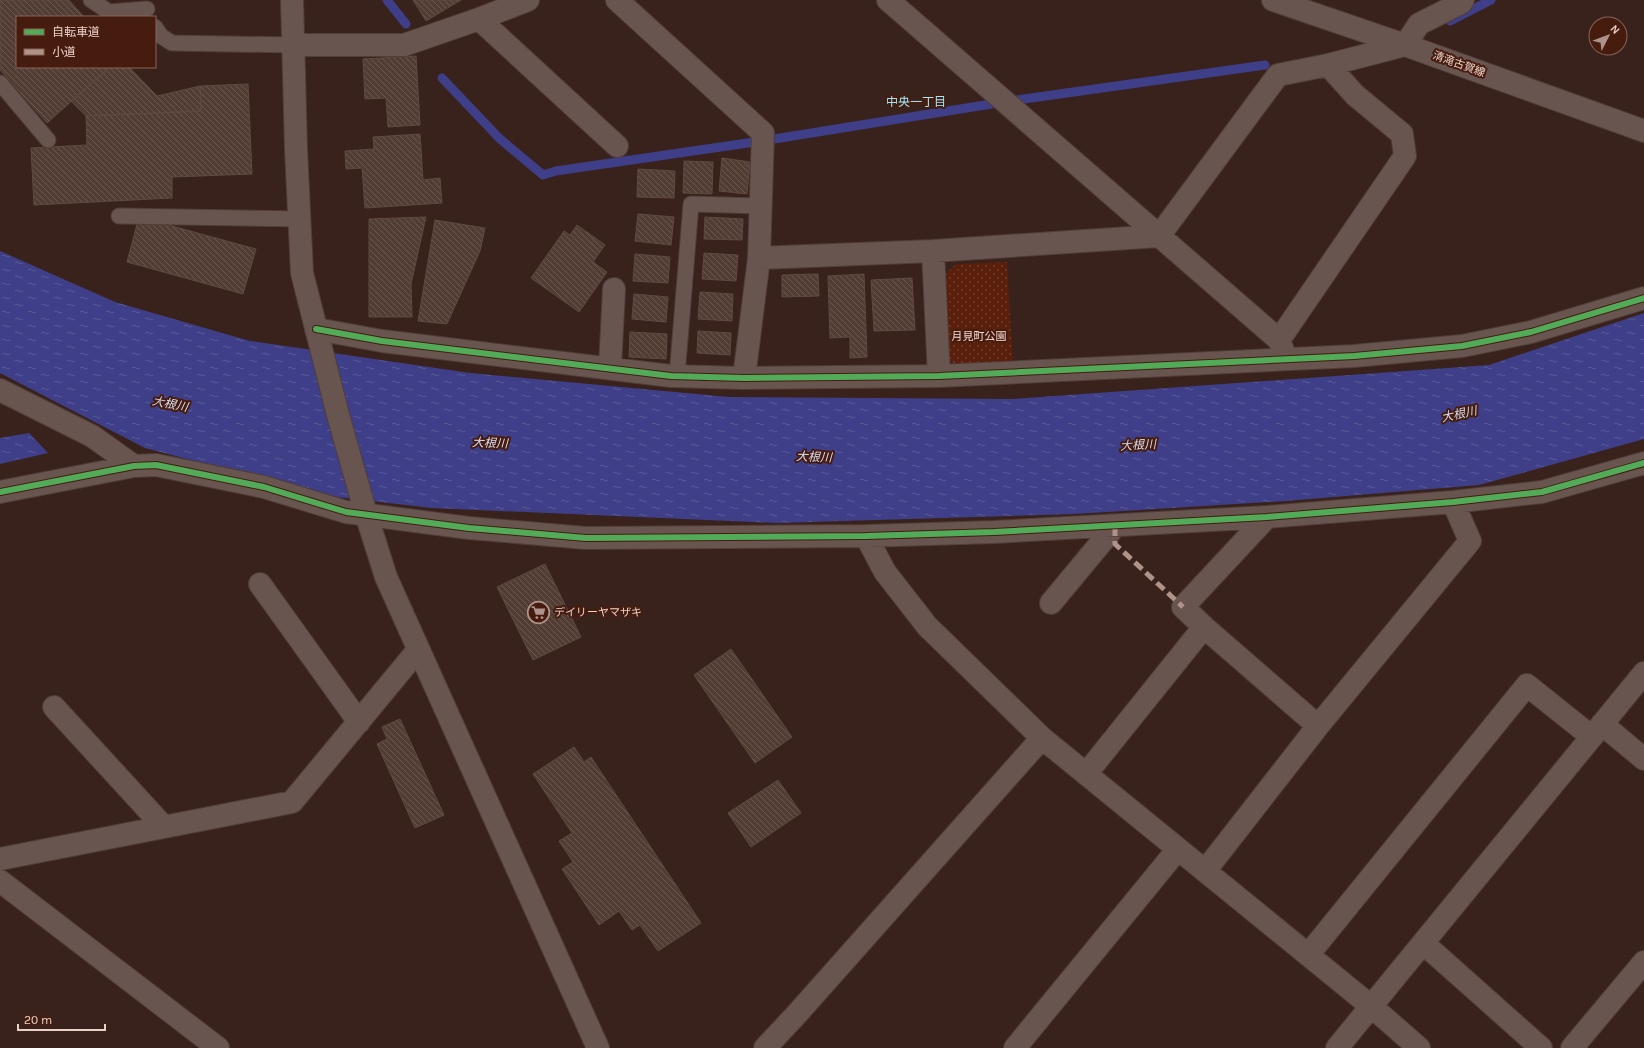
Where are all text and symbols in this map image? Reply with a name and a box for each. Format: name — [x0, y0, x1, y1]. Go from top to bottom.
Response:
legend — [16, 16, 156, 68]
north arrow — [1588, 16, 1628, 56]
text: N — [1608, 22, 1623, 37]
text: 自転車道 — [52, 25, 100, 39]
text: 小道 — [52, 45, 76, 59]
street label: 清滝古賀線 — [1431, 48, 1487, 80]
district label: 中央一丁目 — [886, 95, 946, 109]
park label: 月見町公園 — [952, 330, 1007, 343]
water label: 大根川 — [151, 394, 191, 415]
water label: 大根川 — [1440, 403, 1480, 425]
water label: 大根川 — [472, 435, 510, 451]
water label: 大根川 — [1120, 437, 1158, 453]
water label: 大根川 — [796, 449, 834, 465]
supermarket icon: デイリーヤマザキ — [526, 599, 552, 625]
place label: デイリーヤマザキ — [554, 606, 642, 619]
scale bar — [18, 1006, 105, 1032]
text: 20 m — [24, 1013, 52, 1027]

